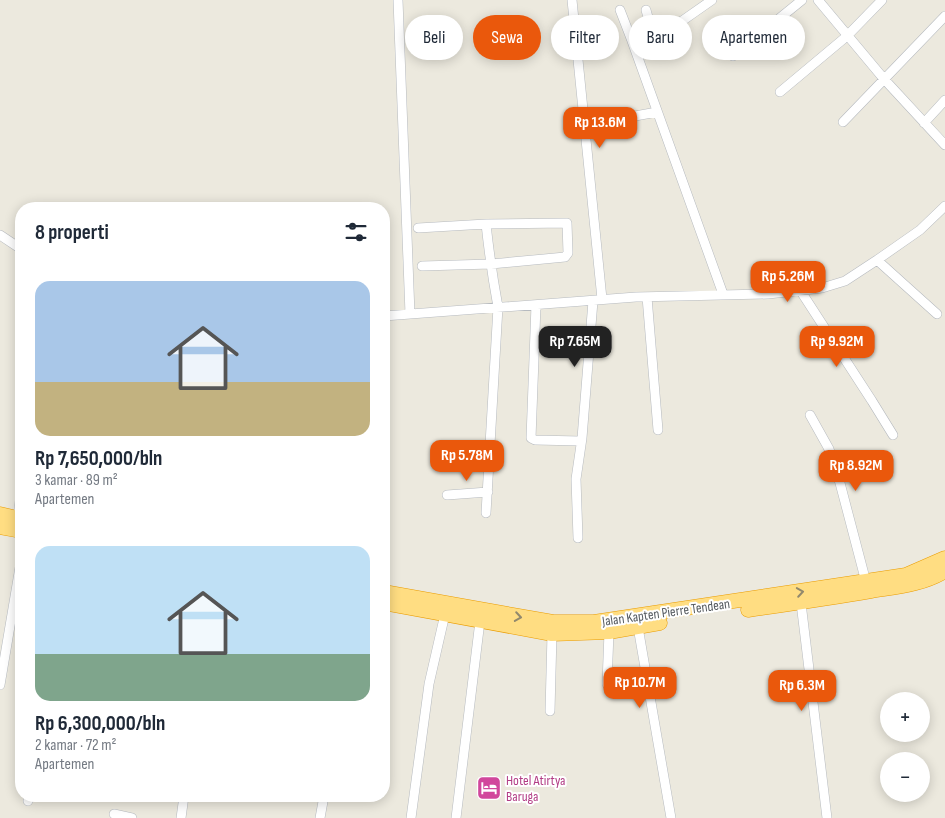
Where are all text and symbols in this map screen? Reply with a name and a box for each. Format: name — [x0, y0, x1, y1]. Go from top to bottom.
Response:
chip: Beli — [405, 15, 463, 60]
chip: Sewa — [473, 15, 541, 60]
chip: Filter — [551, 15, 619, 60]
chip: Baru — [629, 15, 692, 60]
chip: Apartemen — [702, 15, 805, 60]
pin: Rp 13.6M — [548, 106, 652, 149]
text: Rp 13.6M — [574, 113, 626, 132]
icon: filters — [342, 218, 370, 246]
text: 8 properti — [35, 220, 109, 245]
pin: Rp 5.26M — [736, 260, 840, 303]
text: Rp 5.26M — [762, 267, 814, 286]
icon: home — [158, 313, 248, 403]
pin: Rp 7.65M — [523, 326, 627, 368]
pin: Rp 9.92M — [785, 326, 889, 368]
text: Rp 7.65M — [550, 332, 600, 351]
text: Rp 9.92M — [811, 332, 863, 351]
pin: Rp 5.78M — [415, 440, 519, 482]
text: Rp 7,650,000/bln — [35, 446, 162, 471]
text: Rp 5.78M — [441, 446, 493, 465]
pin: Rp 8.92M — [804, 450, 908, 492]
text: Rp 8.92M — [830, 456, 882, 475]
text: 3 kamar · 89 m² — [35, 471, 118, 490]
text: Apartemen — [35, 490, 94, 509]
icon: home — [158, 578, 248, 668]
one-way arrow — [796, 587, 804, 598]
street label: Jalan Kapten Pierre Tendean — [600, 595, 731, 630]
one-way arrow — [513, 611, 522, 621]
pin: Rp 10.7M — [588, 666, 692, 709]
pin: Rp 6.3M — [756, 670, 848, 712]
text: Rp 10.7M — [615, 673, 665, 692]
text: Rp 6.3M — [779, 676, 825, 695]
map controls — [880, 692, 930, 802]
button: + — [880, 692, 930, 742]
text: Rp 6,300,000/bln — [35, 711, 165, 736]
text: 2 kamar · 72 m² — [35, 736, 116, 755]
button: − — [880, 752, 930, 802]
text: Apartemen — [35, 755, 94, 774]
place label: Hotel Atirtya Baruga — [506, 772, 566, 805]
hotel icon: Hotel Atirtya Baruga — [476, 775, 502, 801]

